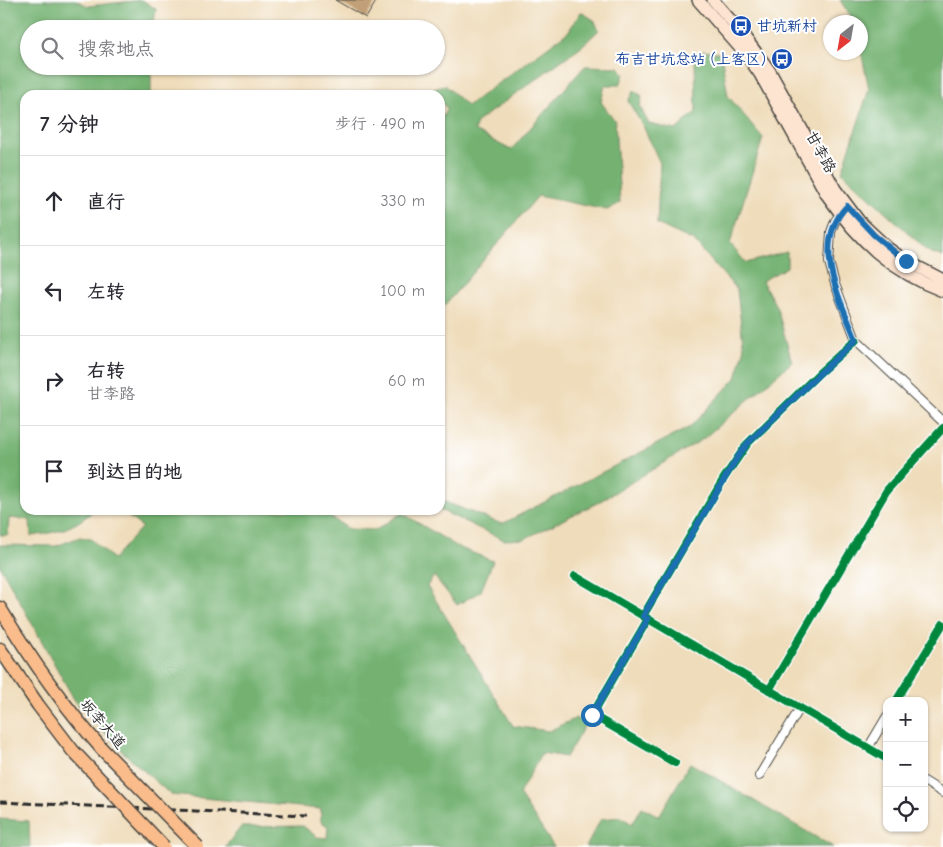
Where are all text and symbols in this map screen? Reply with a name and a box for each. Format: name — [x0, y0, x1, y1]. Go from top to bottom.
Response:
bus stop icon: 甘坑新村 — [729, 14, 753, 38]
north arrow — [823, 15, 868, 60]
place label: 甘坑新村 — [757, 17, 817, 35]
search box — [20, 20, 445, 75]
icon: search — [38, 34, 66, 62]
text: 搜索地点 — [78, 38, 154, 60]
bus stop icon: 布吉甘坑总站 (上客区) — [770, 47, 794, 71]
place label: 布吉甘坑总站 (上客区) — [616, 50, 766, 68]
text: 7 分钟 — [40, 112, 99, 136]
text: 步行 · 490 m — [335, 115, 425, 133]
street label: 甘李路 — [802, 128, 840, 176]
icon: ahead — [40, 187, 68, 215]
text: 直行 — [87, 191, 125, 213]
text: 330 m — [380, 192, 425, 210]
route end — [895, 250, 918, 273]
icon: left — [40, 277, 68, 305]
text: 左转 — [87, 281, 125, 303]
text: 100 m — [381, 282, 425, 300]
text: 右转 — [87, 360, 125, 382]
icon: right — [40, 367, 68, 395]
text: 60 m — [388, 372, 425, 390]
text: 甘李路 — [87, 385, 135, 403]
icon: arrive — [40, 457, 68, 485]
text: 到达目的地 — [87, 461, 182, 483]
street label: 坂李大道 — [77, 695, 129, 753]
map controls — [883, 697, 928, 832]
button: + — [883, 697, 928, 742]
route start — [581, 704, 604, 727]
button: − — [883, 742, 928, 787]
button: locate — [883, 787, 928, 832]

